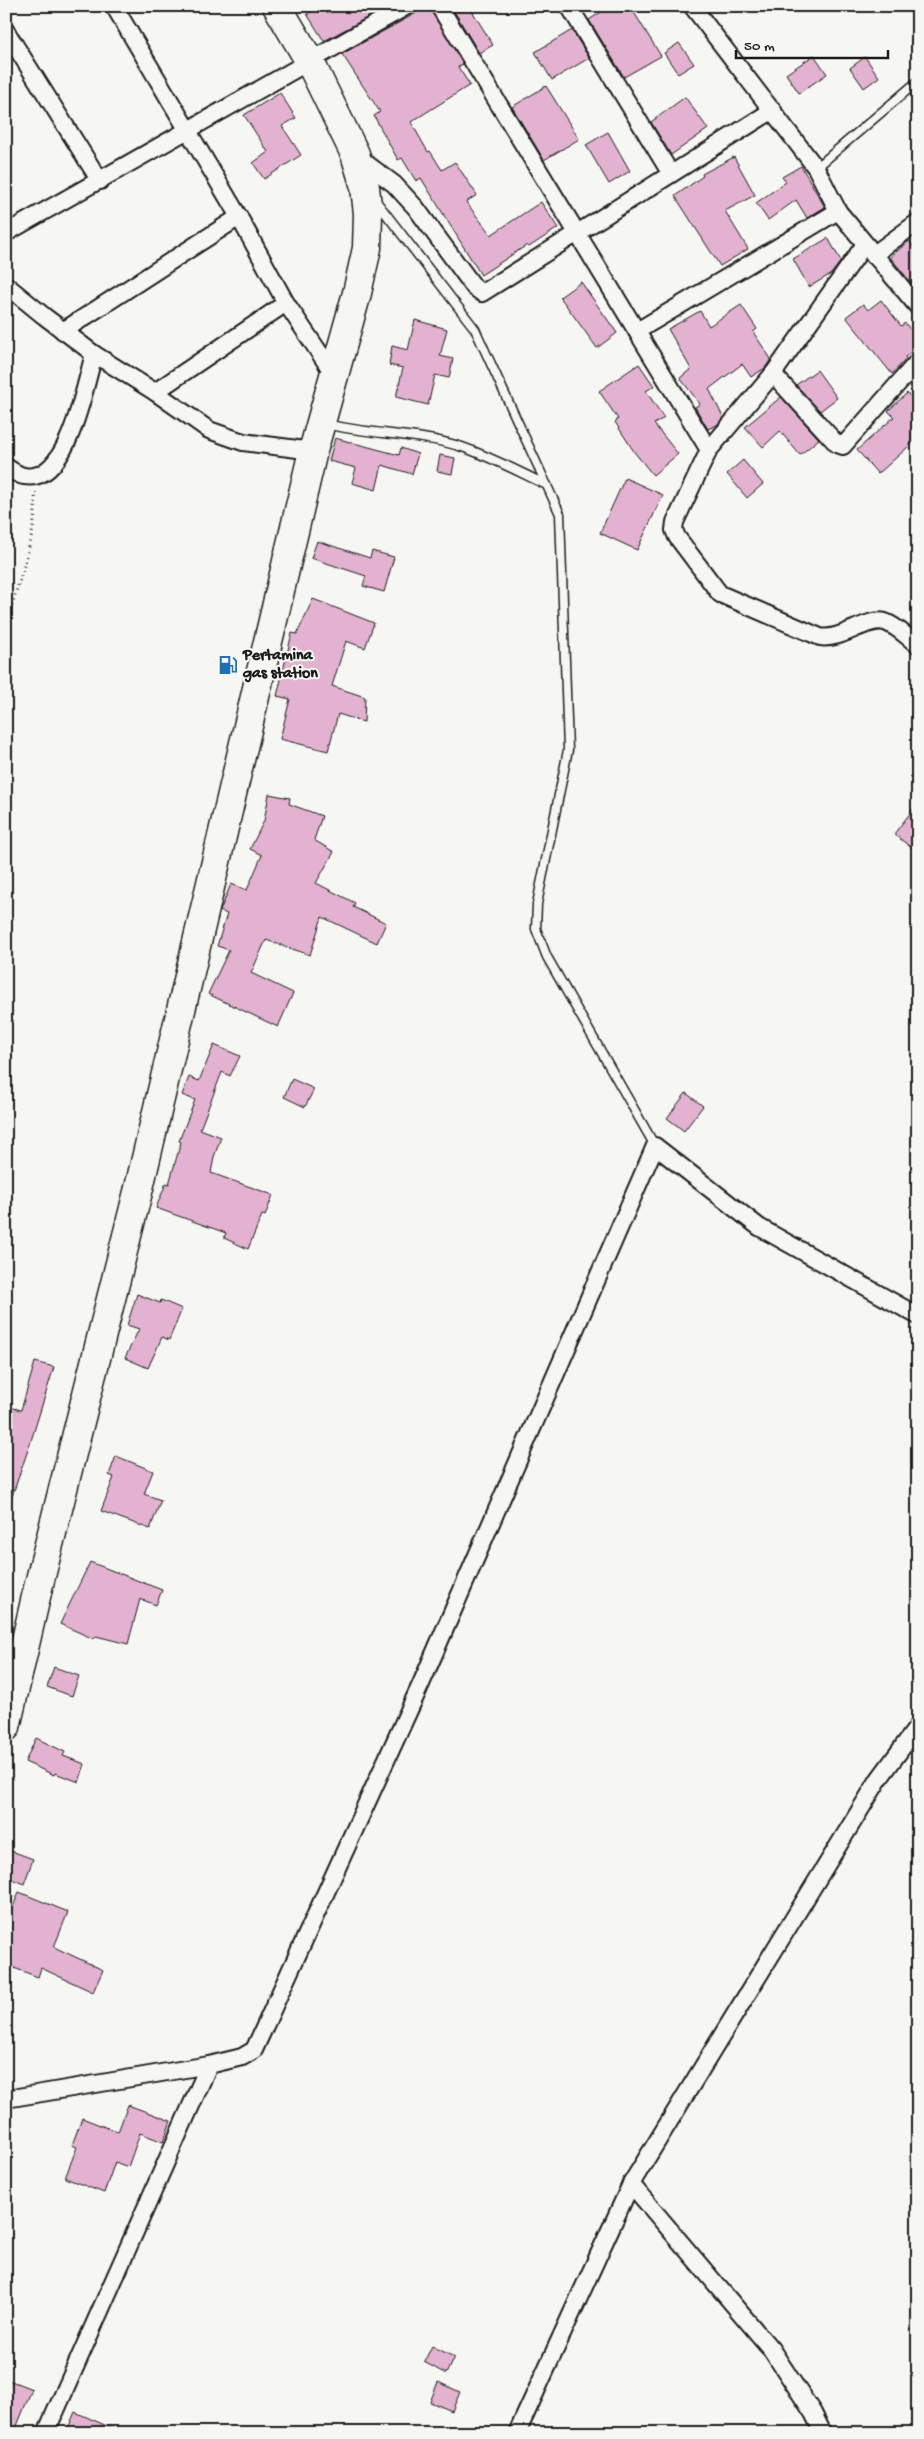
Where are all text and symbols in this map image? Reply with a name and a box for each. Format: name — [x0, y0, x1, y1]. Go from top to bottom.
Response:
scale bar — [736, 28, 889, 60]
text: 50 m — [744, 38, 775, 56]
place label: Pertamina gas station — [242, 647, 318, 684]
fuel station icon: Pertamina gas station — [217, 654, 239, 676]

